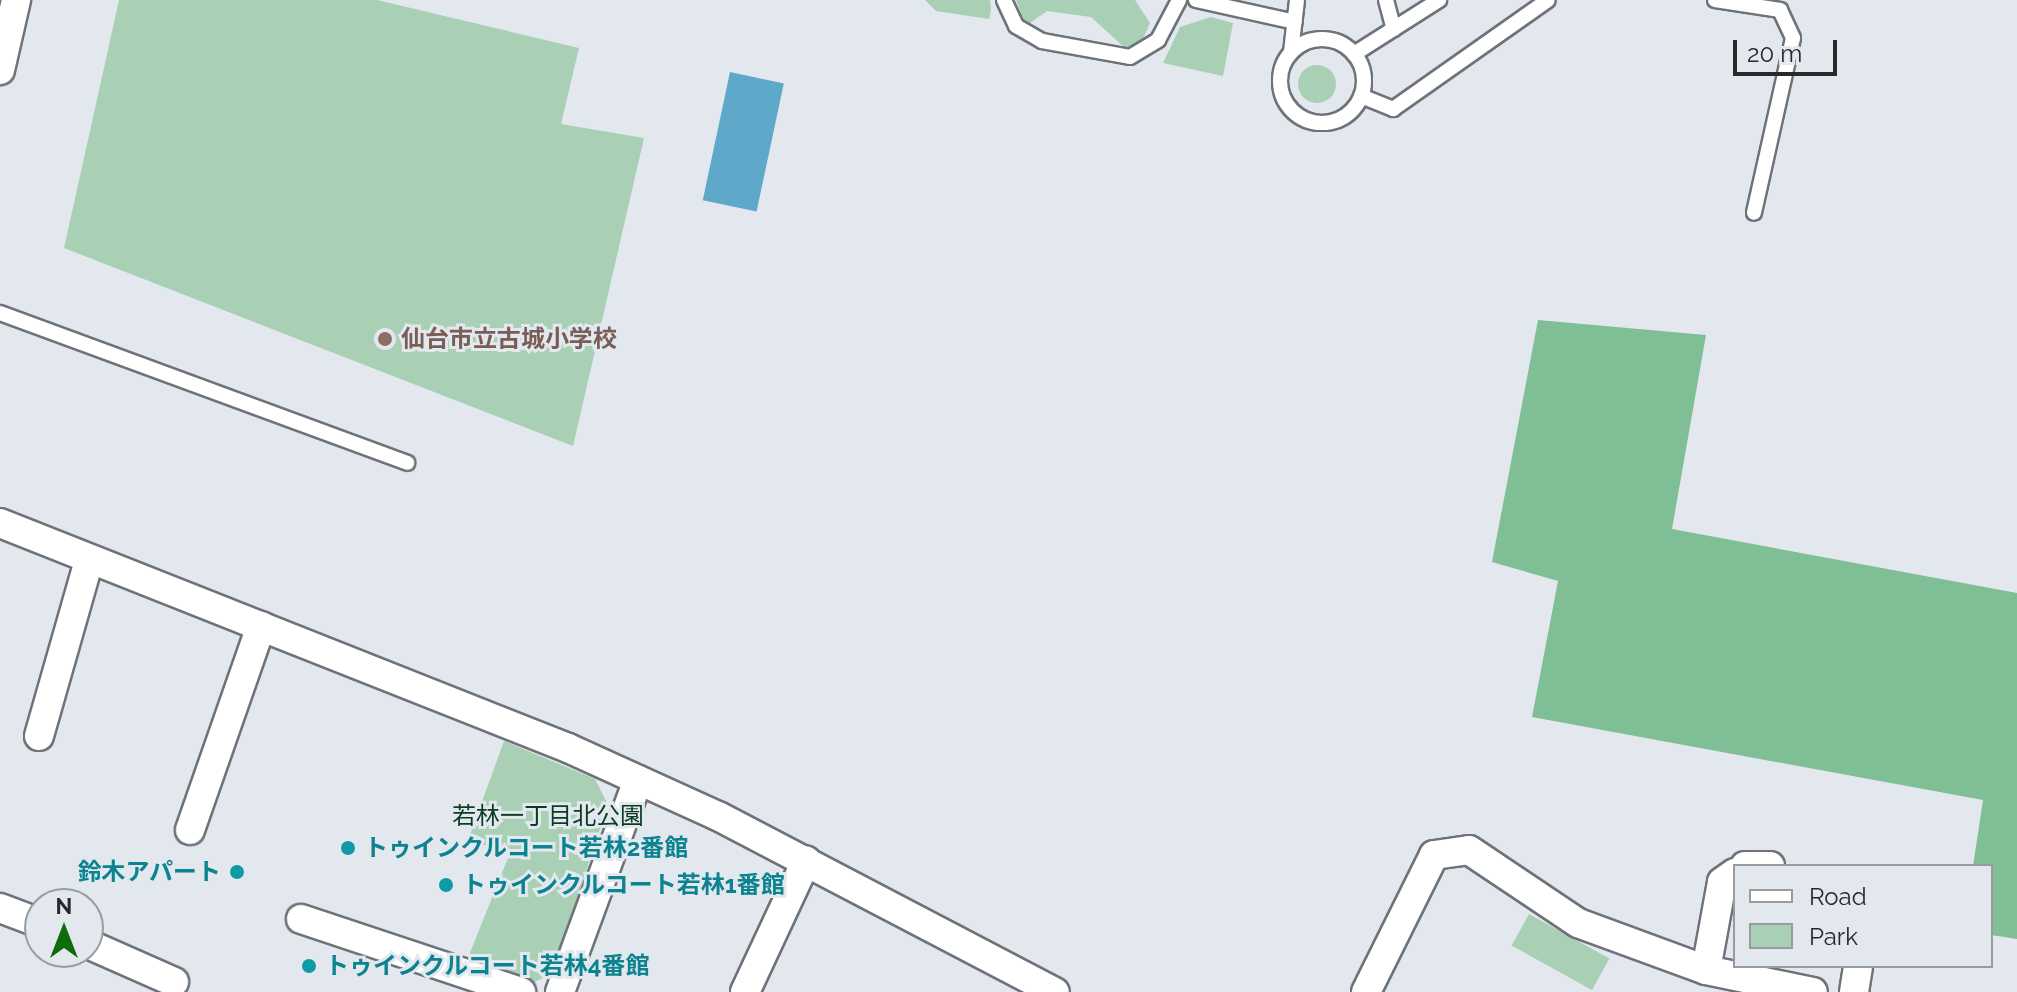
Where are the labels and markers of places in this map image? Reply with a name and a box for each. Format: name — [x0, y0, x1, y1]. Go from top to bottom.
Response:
place label: 仙台市立古城小学校 — [401, 325, 617, 353]
marker: 仙台市立古城小学校 — [376, 330, 394, 348]
place label: トゥインクルコート若林2番館 — [364, 834, 690, 862]
marker: トゥインクルコート若林2番館 — [339, 839, 357, 857]
place label: 鈴木アパート — [77, 858, 221, 886]
marker: 鈴木アパート — [228, 863, 246, 881]
place label: トゥインクルコート若林1番館 — [462, 871, 786, 899]
marker: トゥインクルコート若林1番館 — [437, 876, 455, 894]
place label: トゥインクルコート若林4番館 — [325, 952, 651, 980]
marker: トゥインクルコート若林4番館 — [300, 957, 318, 975]

